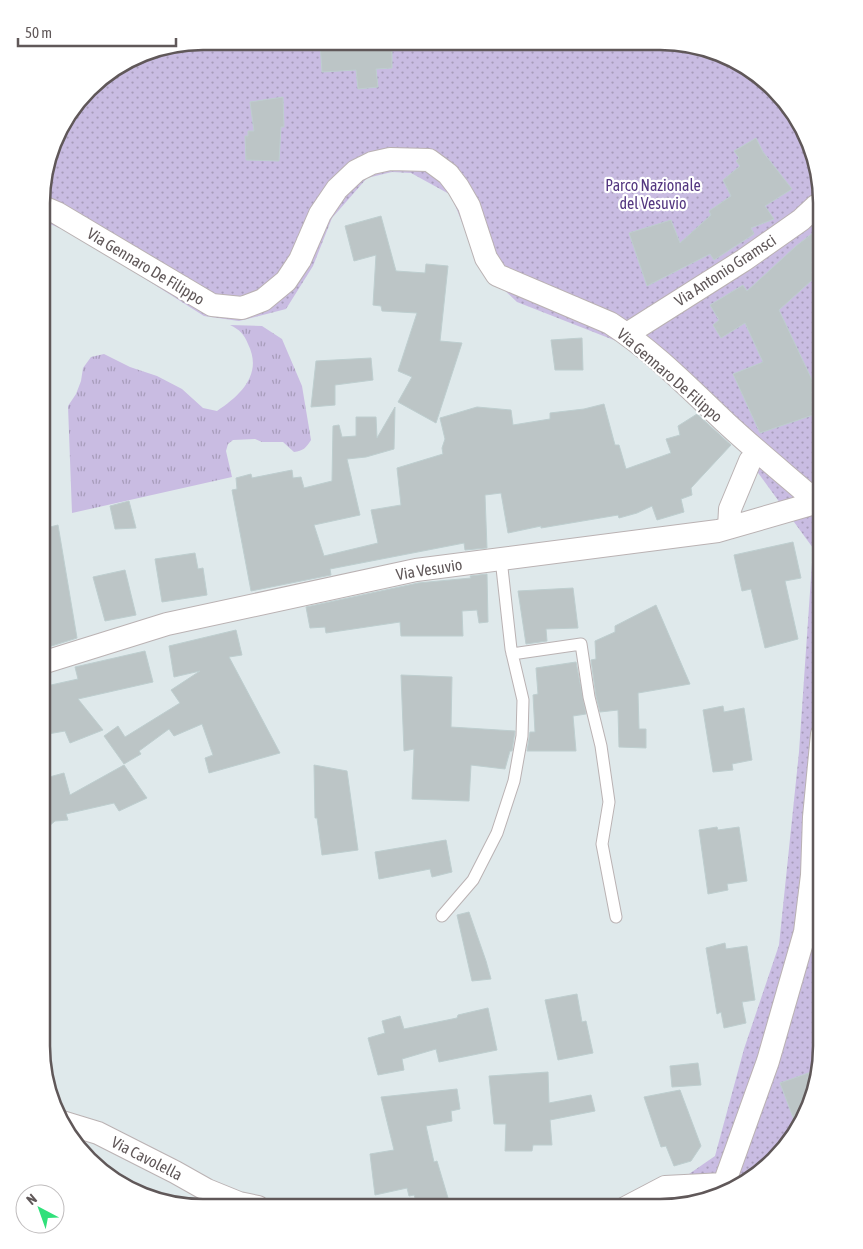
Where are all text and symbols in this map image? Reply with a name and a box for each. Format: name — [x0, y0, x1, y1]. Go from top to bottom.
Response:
scale bar — [18, 15, 175, 47]
text: 50 m — [25, 24, 52, 41]
park label: Parco Nazionale del Vesuvio — [605, 176, 701, 212]
street label: Via Gennaro De Filippo — [84, 224, 208, 309]
street label: Via Antonio Gramsci — [671, 231, 779, 309]
street label: Via Gennaro De Filippo — [613, 324, 726, 426]
street label: Via Vesuvio — [395, 555, 463, 583]
street label: Via Cavolella — [109, 1132, 185, 1184]
north arrow — [15, 1184, 65, 1234]
text: N — [23, 1190, 40, 1208]

